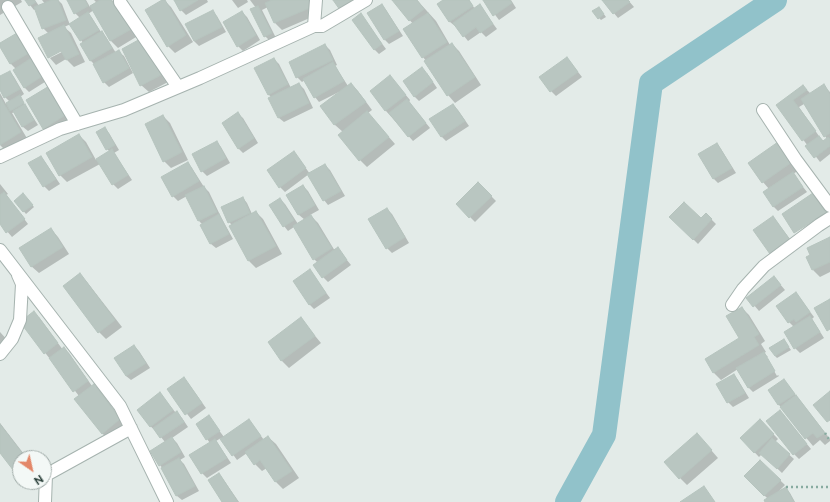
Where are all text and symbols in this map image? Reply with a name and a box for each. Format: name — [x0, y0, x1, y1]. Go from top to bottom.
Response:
north arrow — [12, 450, 52, 490]
text: N — [31, 472, 46, 487]

